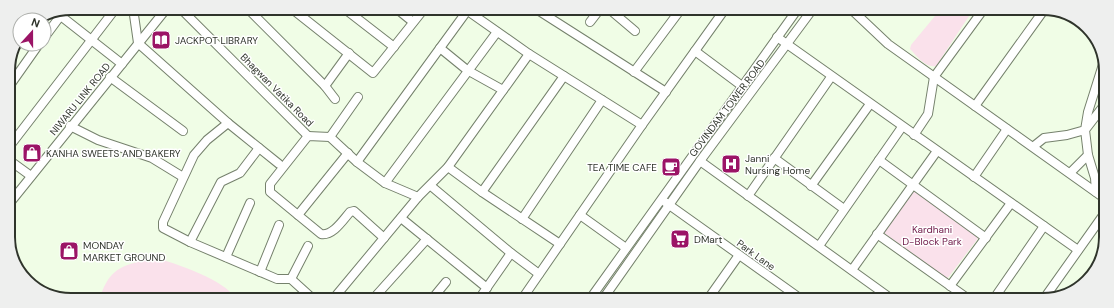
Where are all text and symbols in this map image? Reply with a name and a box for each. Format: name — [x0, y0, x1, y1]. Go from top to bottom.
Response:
north arrow — [12, 12, 52, 52]
text: N — [29, 15, 42, 31]
library icon: JACKPOT LIBRARY — [150, 29, 172, 51]
place label: JACKPOT LIBRARY — [175, 34, 258, 47]
street label: Bhagwan Vatika Road — [238, 51, 316, 129]
street label: GOVINDAM TOWER ROAD — [686, 57, 768, 159]
street label: NIWARU LINK ROAD — [47, 60, 113, 138]
shop icon: KANHA SWEETS AND BAKERY — [21, 142, 43, 164]
place label: KANHA SWEETS AND BAKERY — [46, 147, 181, 160]
place label: Janni Nursing Home — [745, 152, 810, 177]
hospital icon: Janni Nursing Home — [720, 153, 742, 175]
cafe icon: TEA TIME CAFE — [660, 156, 682, 178]
place label: TEA TIME CAFE — [587, 161, 657, 174]
park label: Kardhani D-Block Park — [902, 223, 962, 248]
supermarket icon: DMart — [669, 228, 691, 250]
place label: DMart — [694, 233, 722, 246]
street label: Park Lane — [734, 237, 778, 274]
place label: MONDAY MARKET GROUND — [83, 239, 165, 264]
shop icon: MONDAY MARKET GROUND — [58, 240, 80, 262]

